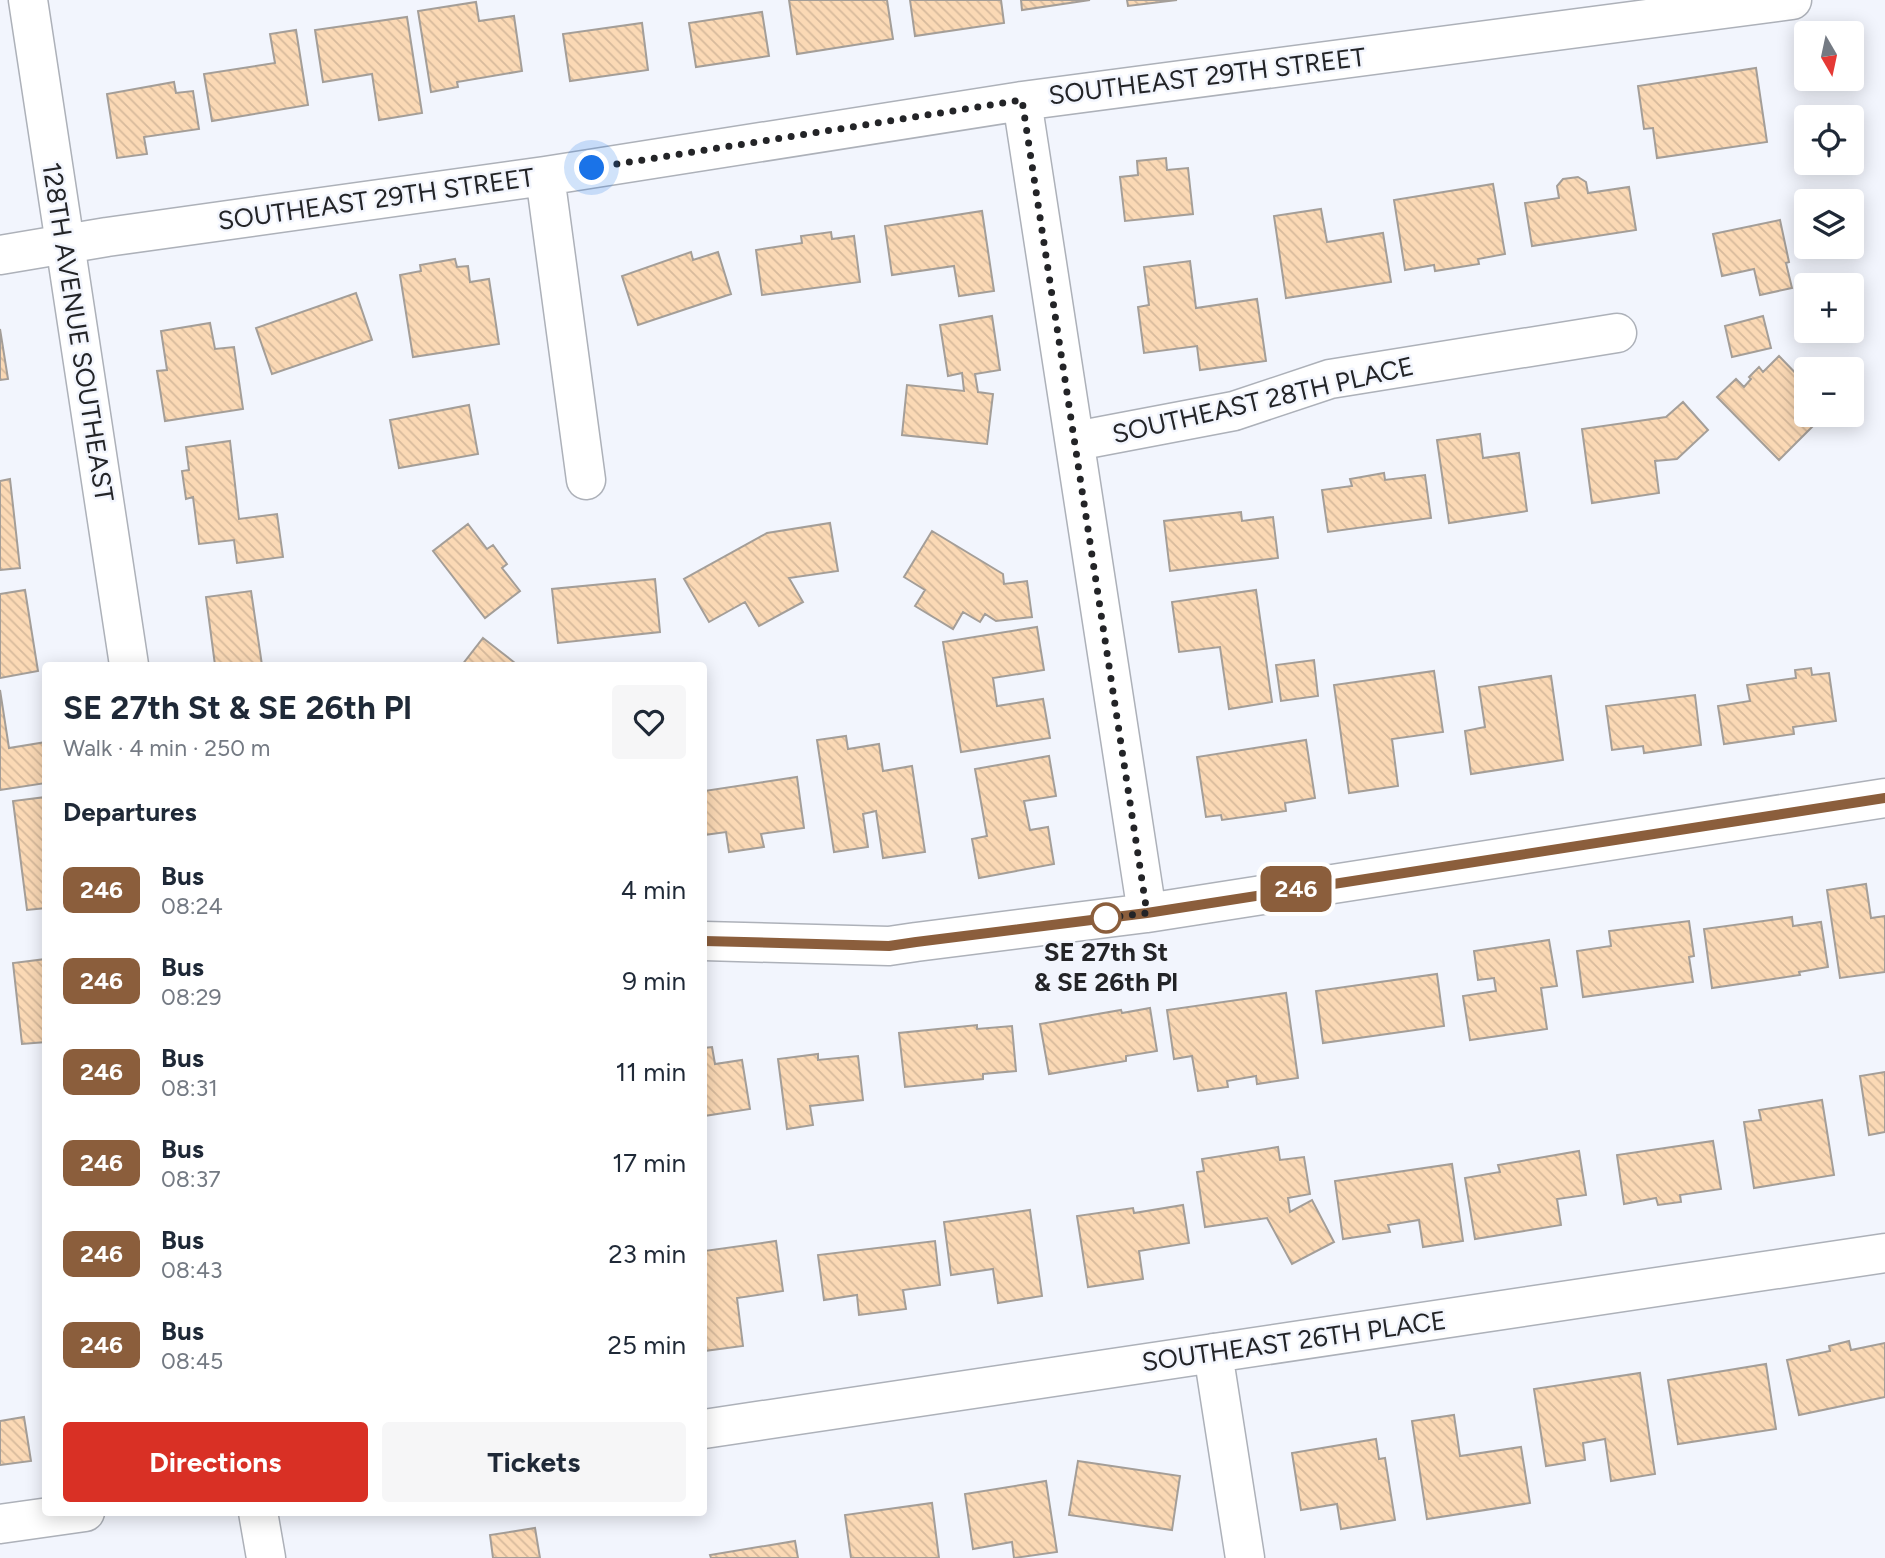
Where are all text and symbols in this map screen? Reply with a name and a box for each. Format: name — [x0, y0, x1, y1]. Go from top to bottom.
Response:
north arrow — [1794, 21, 1864, 91]
map controls — [1794, 21, 1864, 427]
street label: SOUTHEAST 29TH STREET — [1047, 41, 1368, 111]
button: locate — [1794, 105, 1864, 175]
your location — [574, 150, 609, 185]
street label: 128TH AVENUE SOUTHEAST — [35, 160, 121, 505]
street label: SOUTHEAST 29TH STREET — [216, 161, 537, 237]
button: layers — [1794, 189, 1864, 259]
button: + — [1794, 273, 1864, 343]
street label: SOUTHEAST 28TH PLACE — [1109, 350, 1417, 450]
button: − — [1794, 357, 1864, 427]
button: heart — [612, 685, 686, 759]
text: SE 27th St & SE 26th Pl — [63, 688, 412, 727]
text: Walk · 4 min · 250 m — [63, 734, 270, 762]
text: Departures — [63, 796, 197, 828]
text: Bus — [161, 860, 204, 892]
line badge: 246 — [1256, 866, 1336, 912]
text: 4 min — [621, 874, 686, 906]
text: 246 — [1274, 874, 1318, 903]
text: 246 — [80, 875, 123, 904]
text: 08:24 — [161, 892, 223, 920]
marker: SE 27th St & SE 26th Pl — [1091, 903, 1121, 933]
place label: SE 27th St & SE 26th Pl — [1034, 936, 1178, 998]
text: Bus — [161, 951, 204, 983]
text: 9 min — [622, 965, 686, 997]
text: 246 — [80, 966, 123, 995]
text: 08:29 — [161, 983, 222, 1011]
text: Bus — [161, 1042, 204, 1074]
text: 11 min — [615, 1056, 686, 1088]
text: 246 — [80, 1057, 123, 1086]
text: 08:31 — [161, 1074, 218, 1102]
text: Bus — [161, 1133, 204, 1165]
text: 17 min — [612, 1147, 686, 1179]
text: 246 — [80, 1148, 123, 1177]
text: 08:37 — [161, 1165, 221, 1193]
text: Bus — [161, 1224, 204, 1256]
text: 23 min — [608, 1238, 686, 1270]
text: 246 — [80, 1239, 123, 1268]
text: 08:43 — [161, 1256, 222, 1284]
street label: SOUTHEAST 26TH PLACE — [1140, 1304, 1448, 1378]
text: Bus — [161, 1315, 204, 1347]
text: 25 min — [607, 1329, 686, 1361]
text: 246 — [80, 1330, 123, 1359]
text: 08:45 — [161, 1347, 223, 1375]
button: Directions — [63, 1422, 368, 1502]
button: Tickets — [382, 1422, 686, 1502]

